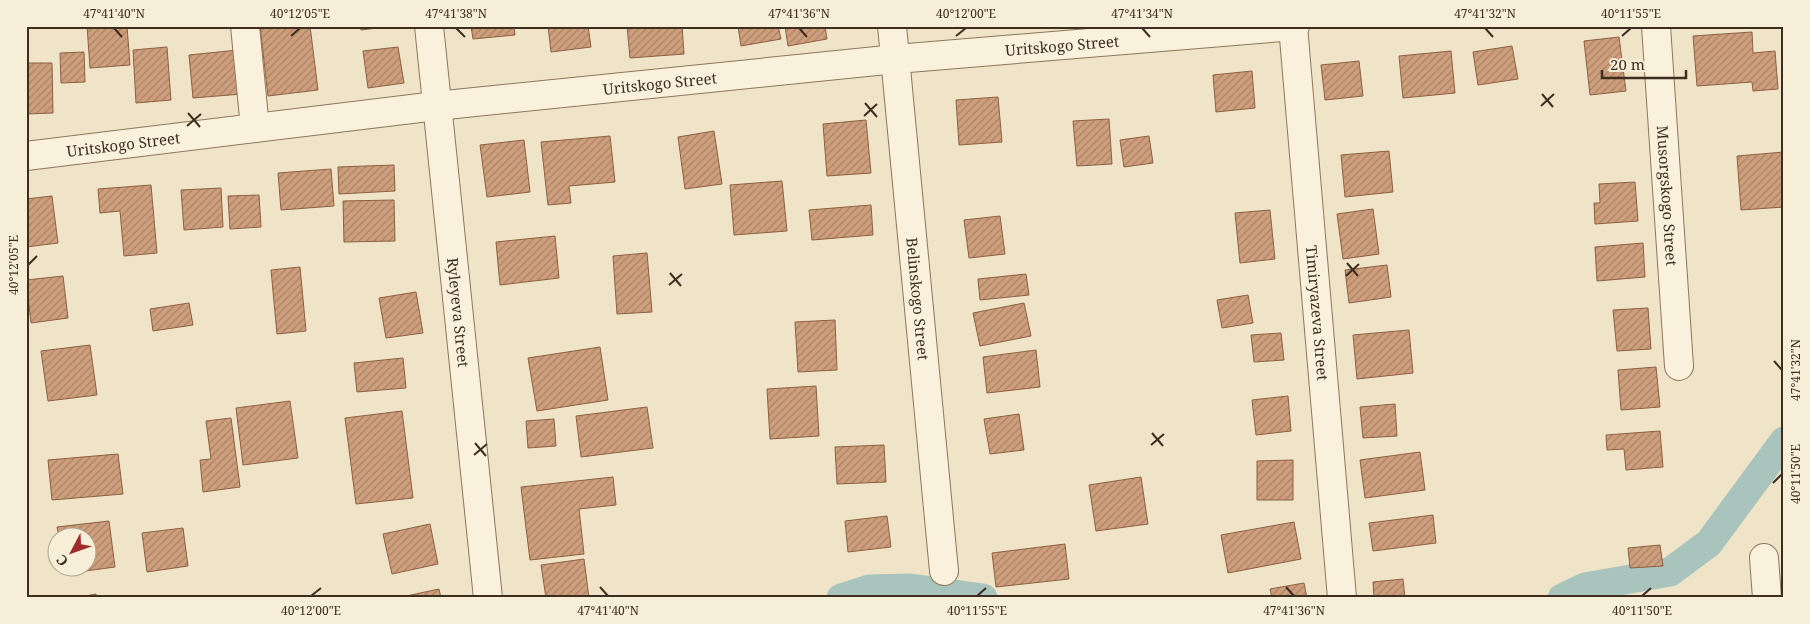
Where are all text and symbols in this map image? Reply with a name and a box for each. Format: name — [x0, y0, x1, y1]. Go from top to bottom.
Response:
text: 47°41'40"N — [83, 5, 145, 22]
text: 40°12'05"E — [270, 5, 330, 22]
text: 47°41'38"N — [425, 5, 487, 22]
text: 47°41'36"N — [768, 5, 830, 22]
text: 40°12'00"E — [936, 5, 996, 22]
text: 47°41'34"N — [1111, 5, 1173, 22]
text: 47°41'32"N — [1454, 5, 1516, 22]
text: 40°11'55"E — [1601, 5, 1661, 22]
street label: Uritskogo Street — [1004, 31, 1120, 60]
scale bar — [1602, 48, 1686, 80]
text: 20 m — [1610, 54, 1645, 74]
street label: Uritskogo Street — [602, 67, 718, 99]
street label: Musorgskogo Street — [1653, 125, 1682, 266]
street label: Uritskogo Street — [65, 127, 181, 161]
text: 40°12'05"E — [5, 235, 22, 295]
street label: Belinskogo Street — [902, 236, 934, 361]
street label: Timiryazeva Street — [1302, 245, 1333, 381]
street label: Ryleyeva Street — [443, 257, 474, 368]
text: 47°41'32"N — [1787, 339, 1804, 401]
text: 40°11'50"E — [1787, 444, 1804, 504]
north arrow — [48, 526, 98, 576]
text: С — [52, 551, 72, 571]
text: 40°12'00"E — [281, 602, 341, 619]
text: 47°41'40"N — [577, 602, 639, 619]
text: 40°11'55"E — [947, 602, 1007, 619]
text: 47°41'36"N — [1263, 602, 1325, 619]
text: 40°11'50"E — [1612, 602, 1672, 619]

